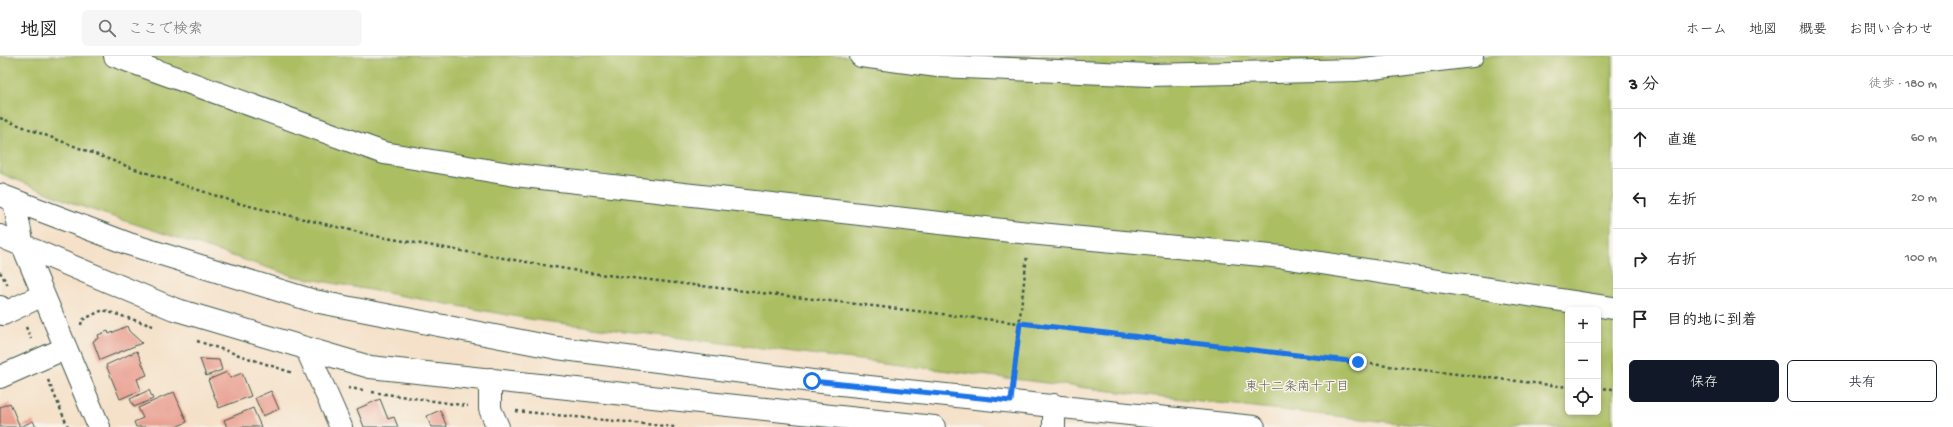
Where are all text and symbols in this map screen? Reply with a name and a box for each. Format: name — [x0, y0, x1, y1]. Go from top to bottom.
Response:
search box — [82, 10, 362, 46]
icon: search — [96, 17, 118, 39]
text: 地図 — [20, 20, 58, 43]
text: ここで検索 — [128, 21, 203, 39]
text: ホーム — [1686, 22, 1727, 39]
text: 地図 — [1749, 22, 1777, 39]
text: 概要 — [1799, 22, 1827, 39]
text: お問い合わせ — [1849, 22, 1933, 39]
text: 3 分 — [1629, 76, 1659, 96]
text: 徒歩 · 180 m — [1869, 77, 1937, 92]
icon: ahead — [1629, 128, 1651, 150]
text: 60 m — [1911, 131, 1937, 146]
text: 直進 — [1667, 132, 1697, 150]
icon: left — [1629, 188, 1651, 210]
text: 20 m — [1911, 191, 1937, 206]
text: 左折 — [1667, 192, 1697, 210]
icon: right — [1629, 248, 1651, 270]
text: 100 m — [1905, 251, 1937, 266]
text: 右折 — [1667, 252, 1697, 270]
map controls — [1565, 307, 1601, 415]
button: + — [1565, 307, 1601, 343]
icon: arrive — [1629, 308, 1651, 330]
text: 目的地に到着 — [1667, 312, 1757, 330]
button: − — [1565, 343, 1601, 379]
route end — [1349, 353, 1367, 371]
button: 保存 — [1629, 360, 1779, 402]
button: 共有 — [1787, 360, 1937, 402]
route start — [803, 372, 821, 390]
button: locate — [1565, 379, 1601, 415]
district label: 東十二条南十丁目 — [1245, 380, 1349, 395]

